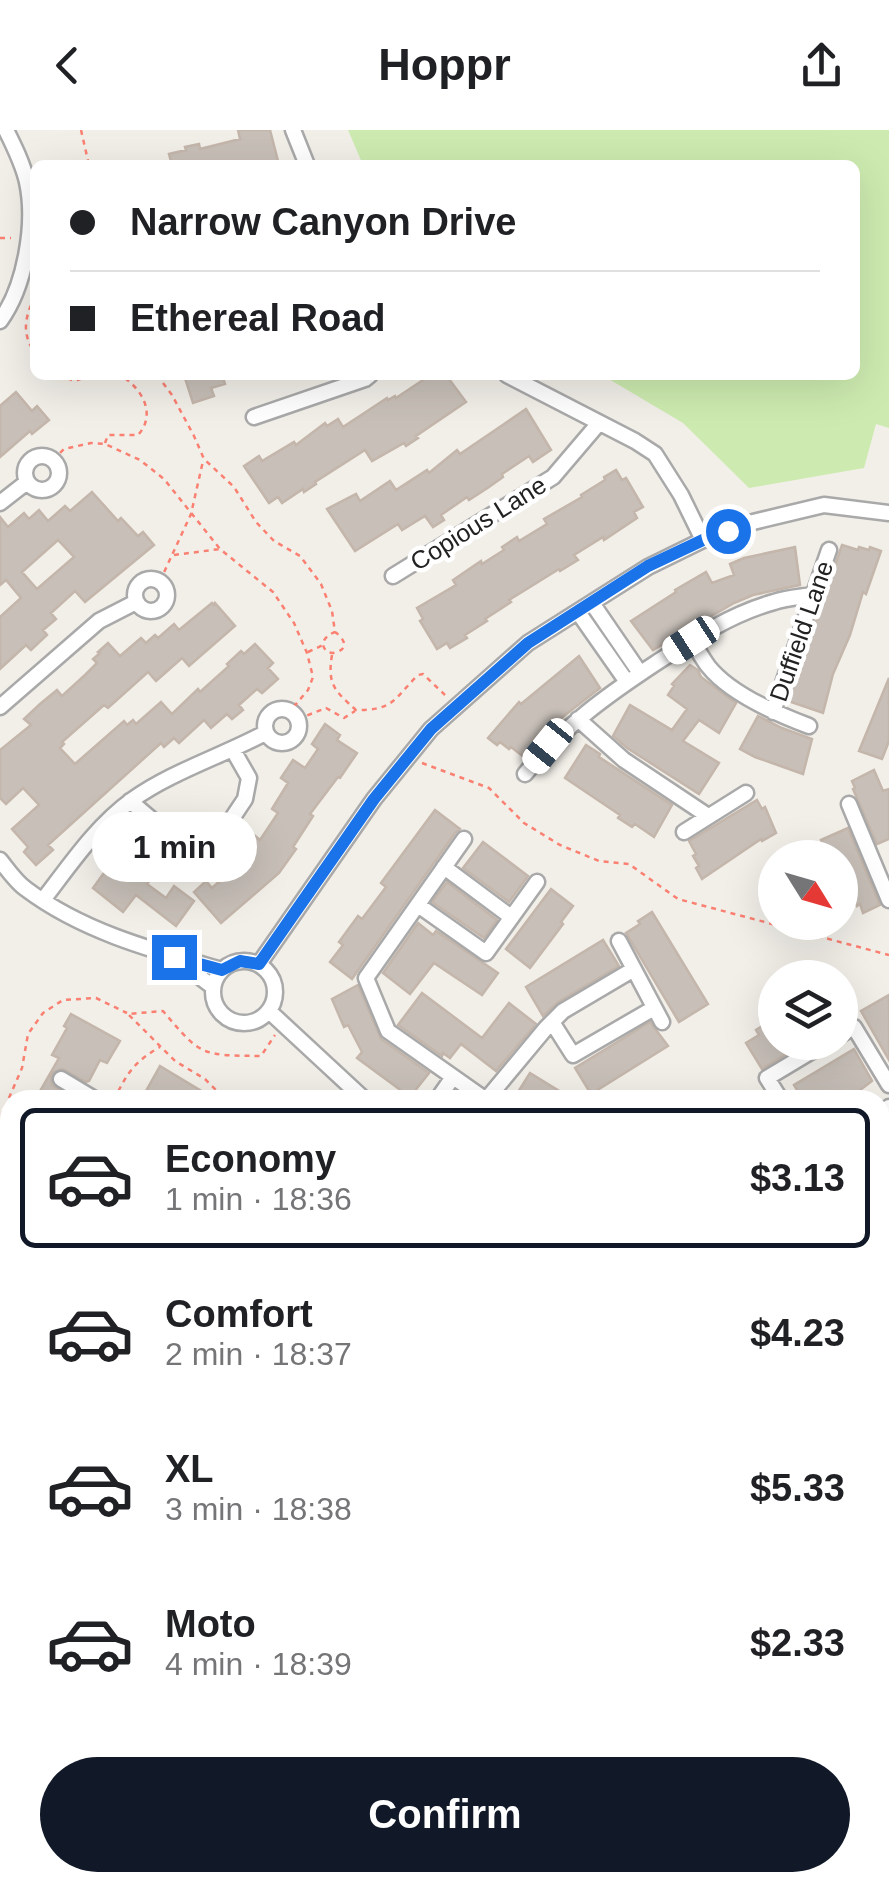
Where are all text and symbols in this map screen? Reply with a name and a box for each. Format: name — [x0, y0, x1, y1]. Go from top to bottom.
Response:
icon: back — [40, 38, 95, 93]
icon: share — [794, 38, 849, 93]
text: Hoppr — [378, 39, 511, 90]
text: Narrow Canyon Drive — [130, 201, 516, 243]
text: Ethereal Road — [130, 297, 386, 339]
street label: Copious Lane — [405, 470, 551, 576]
route start — [706, 509, 751, 554]
street label: Duffield Lane — [764, 557, 838, 705]
car — [658, 611, 724, 669]
car — [517, 713, 579, 779]
callout: 1 min — [91, 812, 256, 882]
text: 1 min — [133, 829, 216, 865]
north arrow — [758, 840, 858, 940]
map controls — [758, 840, 858, 1060]
route end — [152, 935, 197, 980]
button: layers — [758, 960, 858, 1060]
icon: car — [45, 1133, 135, 1223]
text: Economy — [165, 1138, 336, 1180]
text: $3.13 — [750, 1157, 845, 1199]
text: 1 min · 18:36 — [165, 1181, 352, 1217]
icon: car — [45, 1288, 135, 1378]
text: Comfort — [165, 1293, 313, 1335]
text: $4.23 — [750, 1312, 845, 1354]
text: 2 min · 18:37 — [165, 1336, 352, 1372]
icon: car — [45, 1443, 135, 1533]
text: XL — [165, 1448, 214, 1490]
text: $5.33 — [750, 1467, 845, 1509]
text: 3 min · 18:38 — [165, 1491, 352, 1527]
icon: car — [45, 1598, 135, 1688]
text: Moto — [165, 1603, 256, 1645]
text: $2.33 — [750, 1622, 845, 1664]
text: 4 min · 18:39 — [165, 1646, 352, 1682]
button: Confirm — [40, 1757, 850, 1872]

